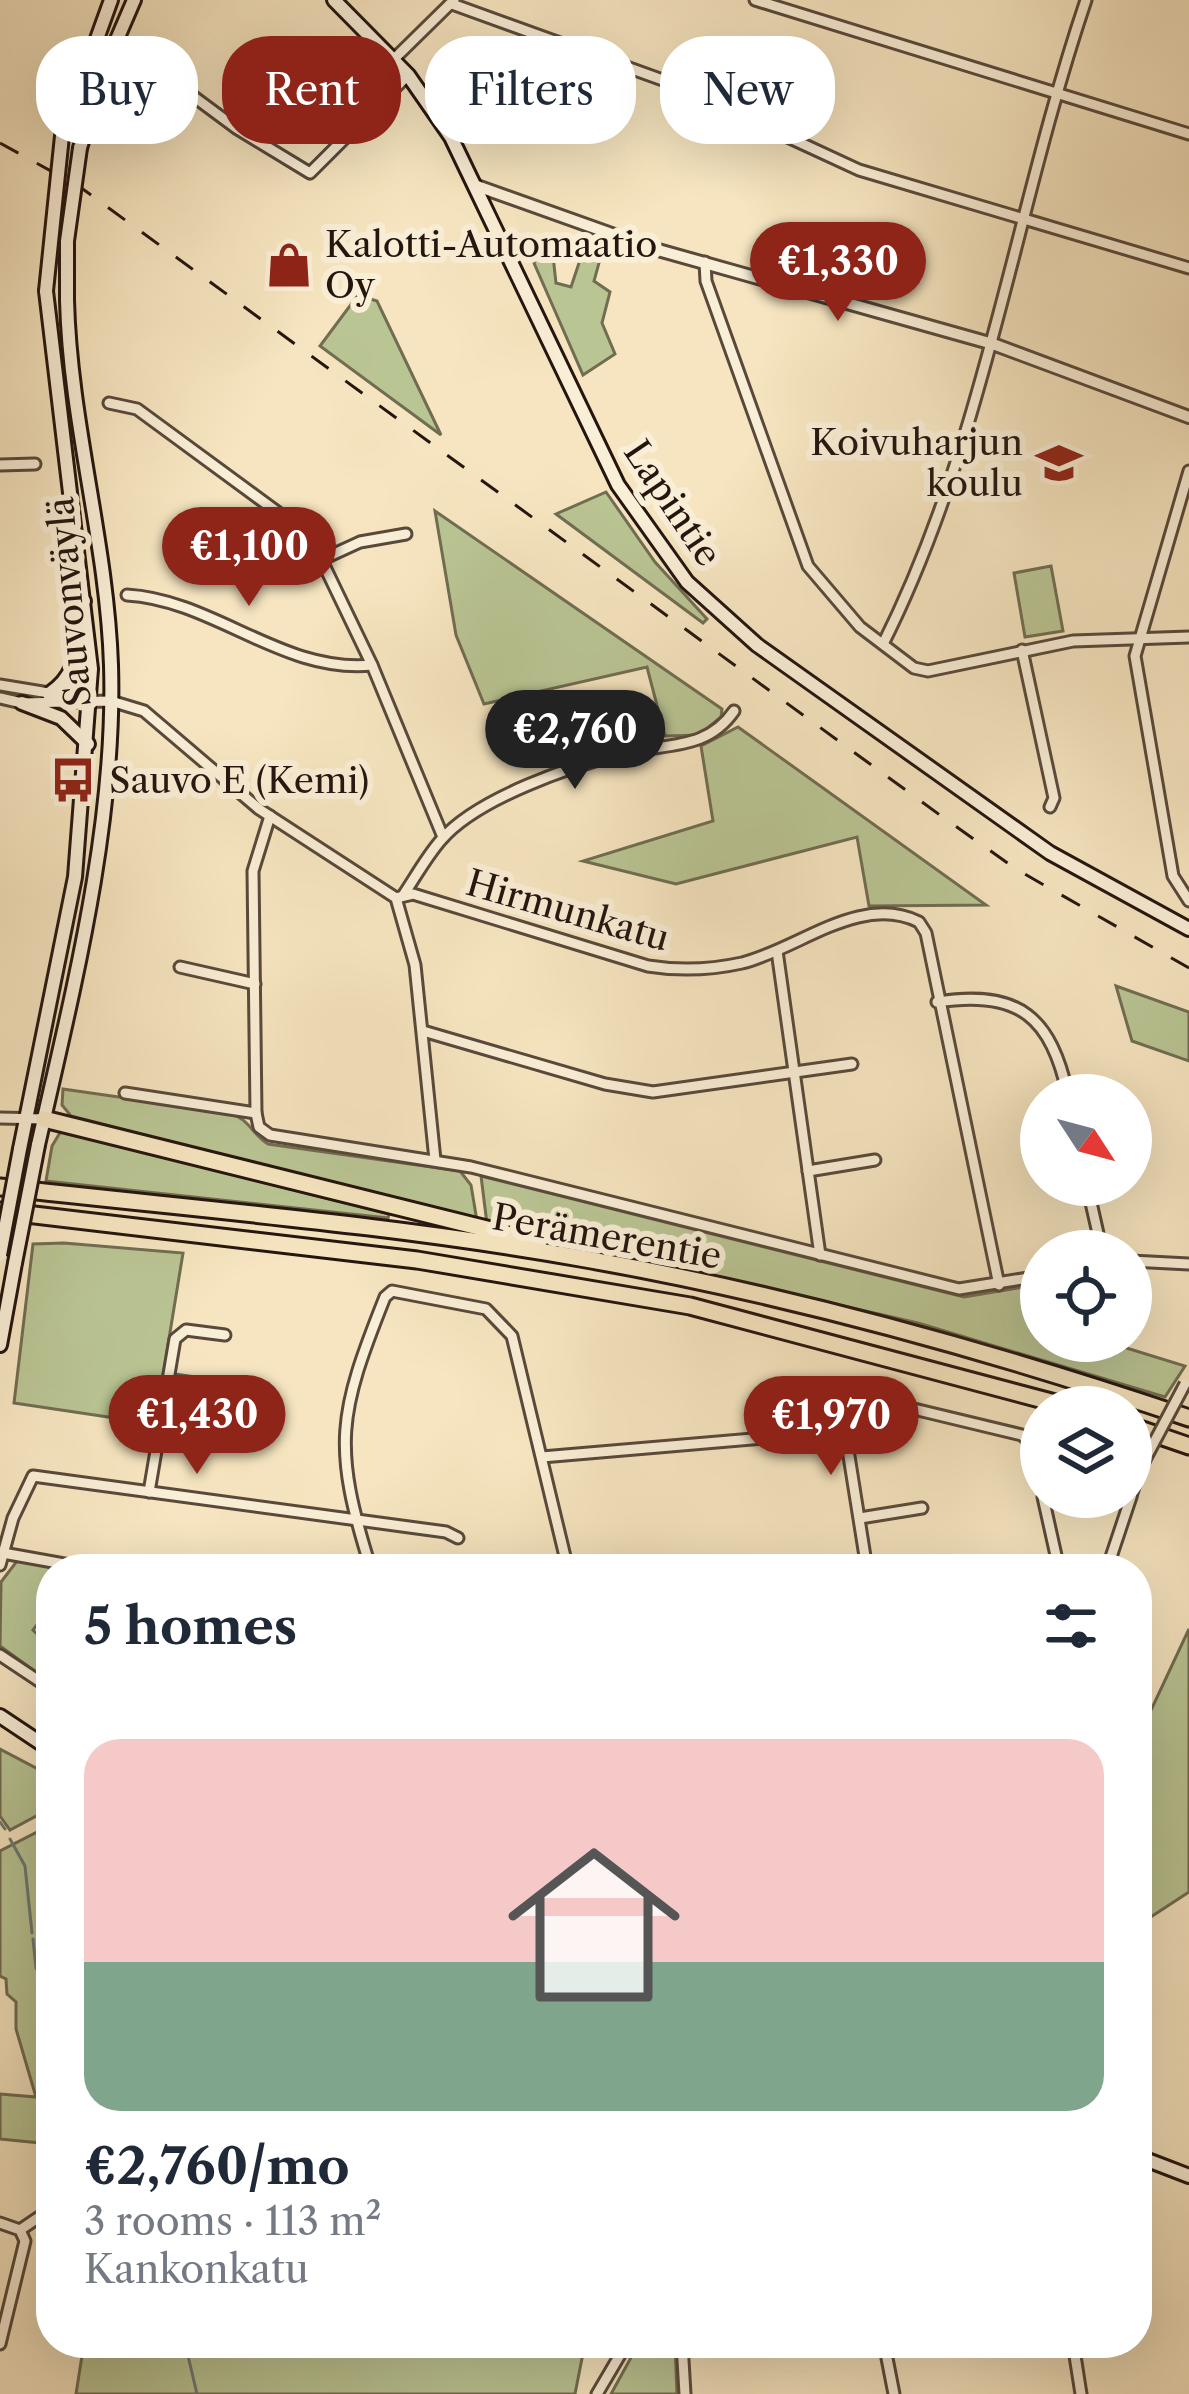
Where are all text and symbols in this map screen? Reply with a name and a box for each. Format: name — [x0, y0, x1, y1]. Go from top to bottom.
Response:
chip: Buy — [36, 36, 198, 144]
chip: Rent — [222, 36, 401, 144]
chip: Filters — [425, 36, 636, 144]
chip: New — [660, 36, 835, 144]
place label: Kalotti-Automaatio Oy — [325, 222, 657, 307]
pin: €1,330 — [740, 222, 936, 324]
text: €1,330 — [777, 237, 899, 285]
shop icon: Kalotti-Automaatio Oy — [264, 240, 314, 290]
place label: Koivuharjun koulu — [810, 420, 1023, 505]
street label: Lapintie — [615, 432, 731, 574]
school or university icon: Koivuharjun koulu — [1034, 438, 1084, 488]
street label: Sauvonväylä — [38, 495, 100, 709]
pin: €1,100 — [151, 507, 347, 609]
text: €1,100 — [189, 522, 309, 570]
pin: €2,760 — [477, 690, 673, 792]
text: €2,760 — [512, 705, 638, 753]
bus stop icon: Sauvo E (Kemi) — [48, 755, 98, 805]
place label: Sauvo E (Kemi) — [109, 758, 369, 802]
street label: Hirmunkatu — [461, 860, 675, 960]
north arrow — [1020, 1074, 1152, 1206]
map controls — [1020, 1074, 1152, 1518]
street label: Perämerentie — [489, 1194, 725, 1278]
button: locate — [1020, 1230, 1152, 1362]
pin: €1,430 — [99, 1375, 295, 1477]
pin: €1,970 — [733, 1376, 929, 1478]
button: layers — [1020, 1386, 1152, 1518]
text: €1,430 — [135, 1390, 259, 1438]
text: €1,970 — [771, 1391, 891, 1439]
icon: filters — [1038, 1593, 1104, 1659]
text: 5 homes — [84, 1595, 297, 1657]
icon: home — [486, 1817, 702, 2033]
text: €2,760/mo — [84, 2135, 350, 2197]
text: 3 rooms · 113 m² — [84, 2197, 382, 2245]
text: Kankonkatu — [84, 2245, 309, 2293]

